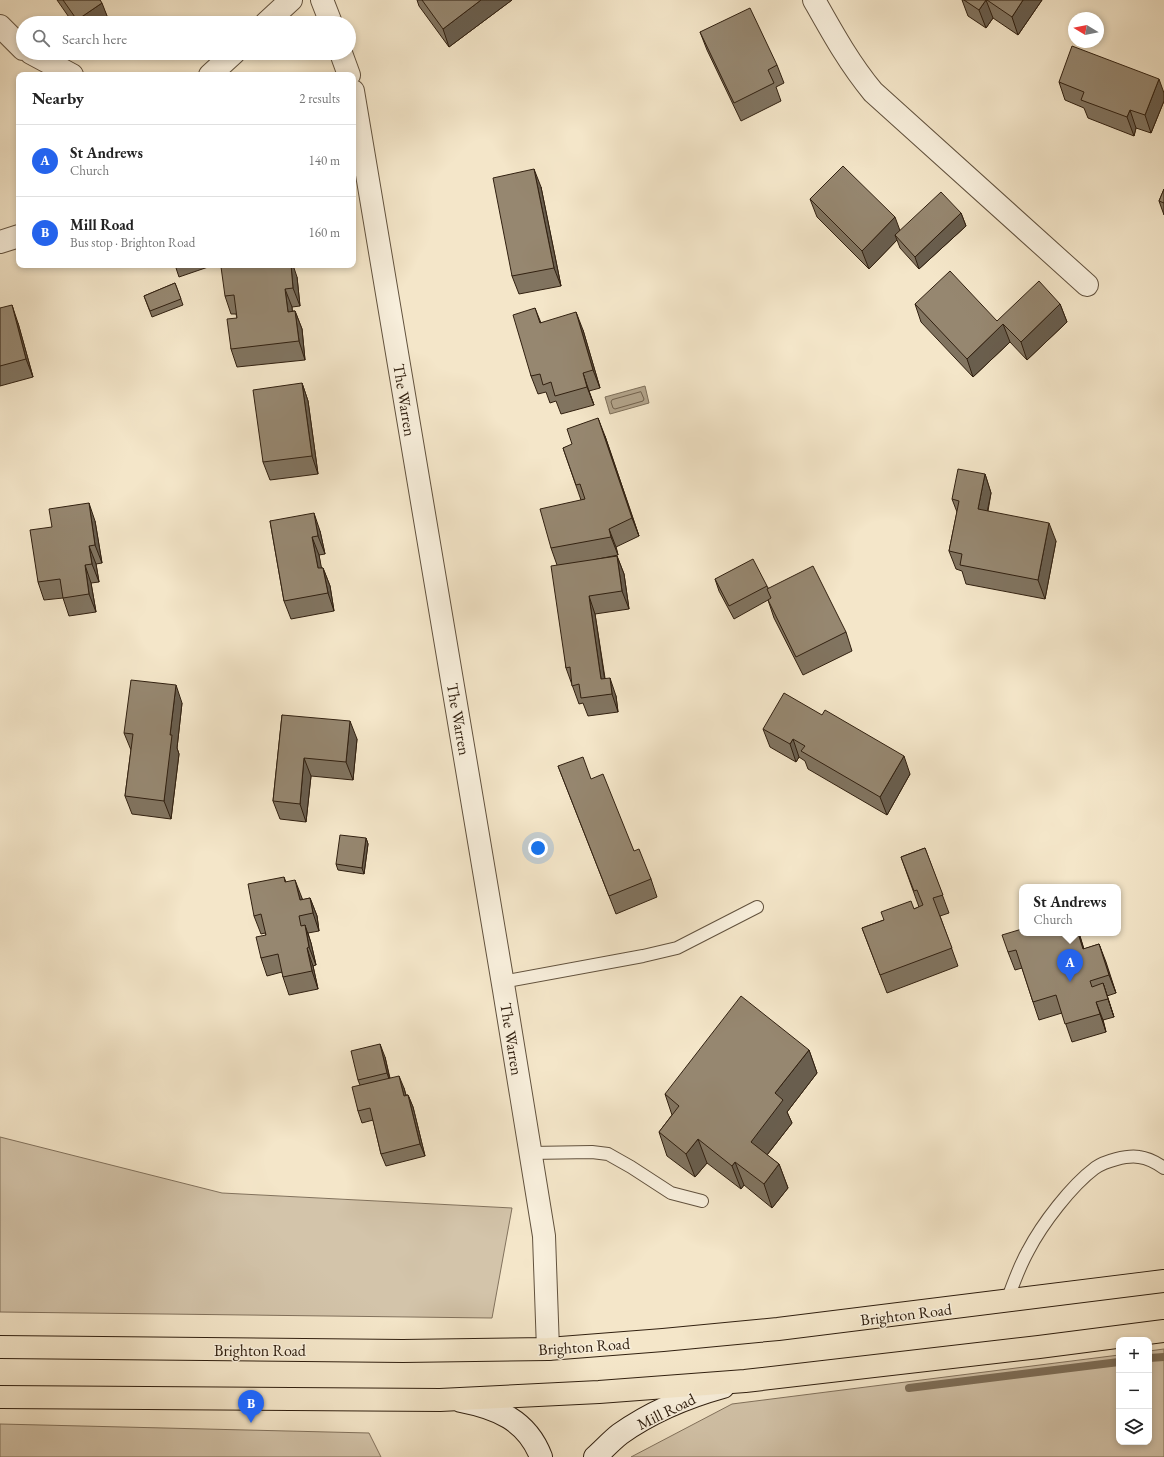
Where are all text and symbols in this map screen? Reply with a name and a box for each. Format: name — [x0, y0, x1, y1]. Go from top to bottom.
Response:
north arrow — [1068, 12, 1104, 48]
search box — [16, 16, 356, 60]
icon: search — [30, 27, 52, 49]
text: Search here — [62, 29, 127, 48]
text: Nearby — [32, 87, 84, 109]
text: 2 results — [299, 90, 340, 107]
text: St Andrews — [70, 143, 143, 162]
text: A — [40, 152, 50, 169]
text: 140 m — [309, 152, 340, 169]
text: Church — [70, 162, 109, 179]
text: Mill Road — [70, 215, 134, 234]
text: B — [41, 224, 49, 241]
text: 160 m — [309, 224, 340, 241]
text: Bus stop · Brighton Road — [70, 234, 195, 251]
street label: The Warren — [388, 362, 421, 438]
street label: The Warren — [442, 681, 475, 758]
your location — [528, 838, 548, 858]
popup — [1019, 884, 1121, 936]
text: St Andrews — [1034, 892, 1106, 911]
text: Church — [1034, 911, 1073, 928]
pin: A — [1057, 949, 1083, 982]
street label: The Warren — [495, 1001, 528, 1077]
street label: Brighton Road — [859, 1298, 954, 1331]
street label: Brighton Road — [537, 1333, 632, 1360]
map controls — [1116, 1337, 1152, 1445]
button: + — [1116, 1337, 1152, 1373]
street label: Brighton Road — [214, 1340, 307, 1361]
button: − — [1116, 1373, 1152, 1409]
street label: Mill Road — [633, 1388, 700, 1435]
pin: B — [238, 1390, 264, 1423]
button: layers — [1116, 1409, 1152, 1445]

